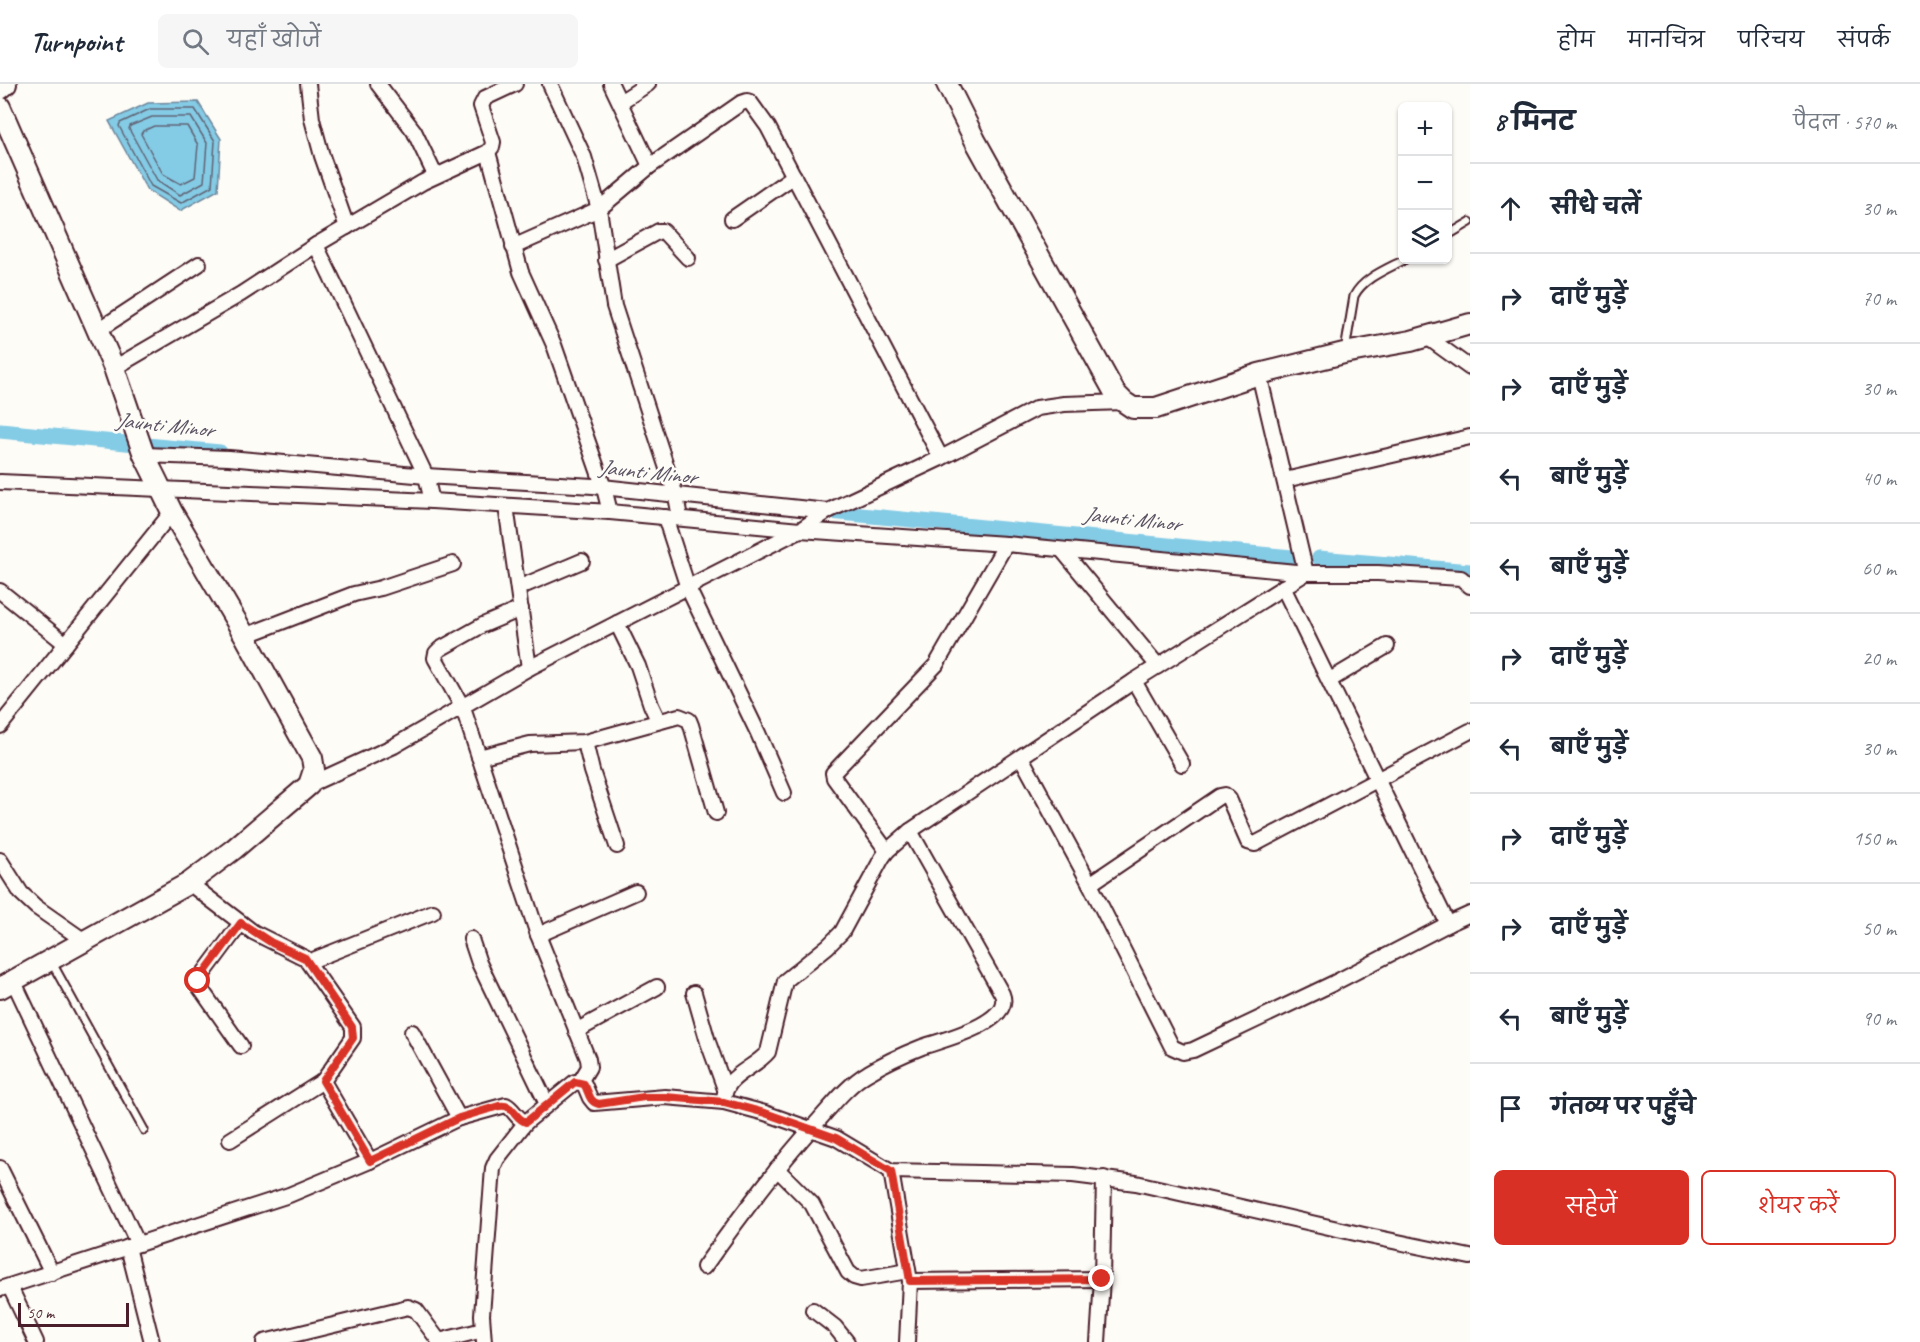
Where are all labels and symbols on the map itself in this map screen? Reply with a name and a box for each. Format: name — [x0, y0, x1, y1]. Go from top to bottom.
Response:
water label: Jaunti Minor — [113, 406, 218, 444]
water label: Jaunti Minor — [596, 453, 701, 491]
water label: Jaunti Minor — [1080, 500, 1185, 538]
route start — [184, 967, 210, 993]
route end — [1088, 1265, 1114, 1291]
scale bar — [18, 1300, 129, 1328]

